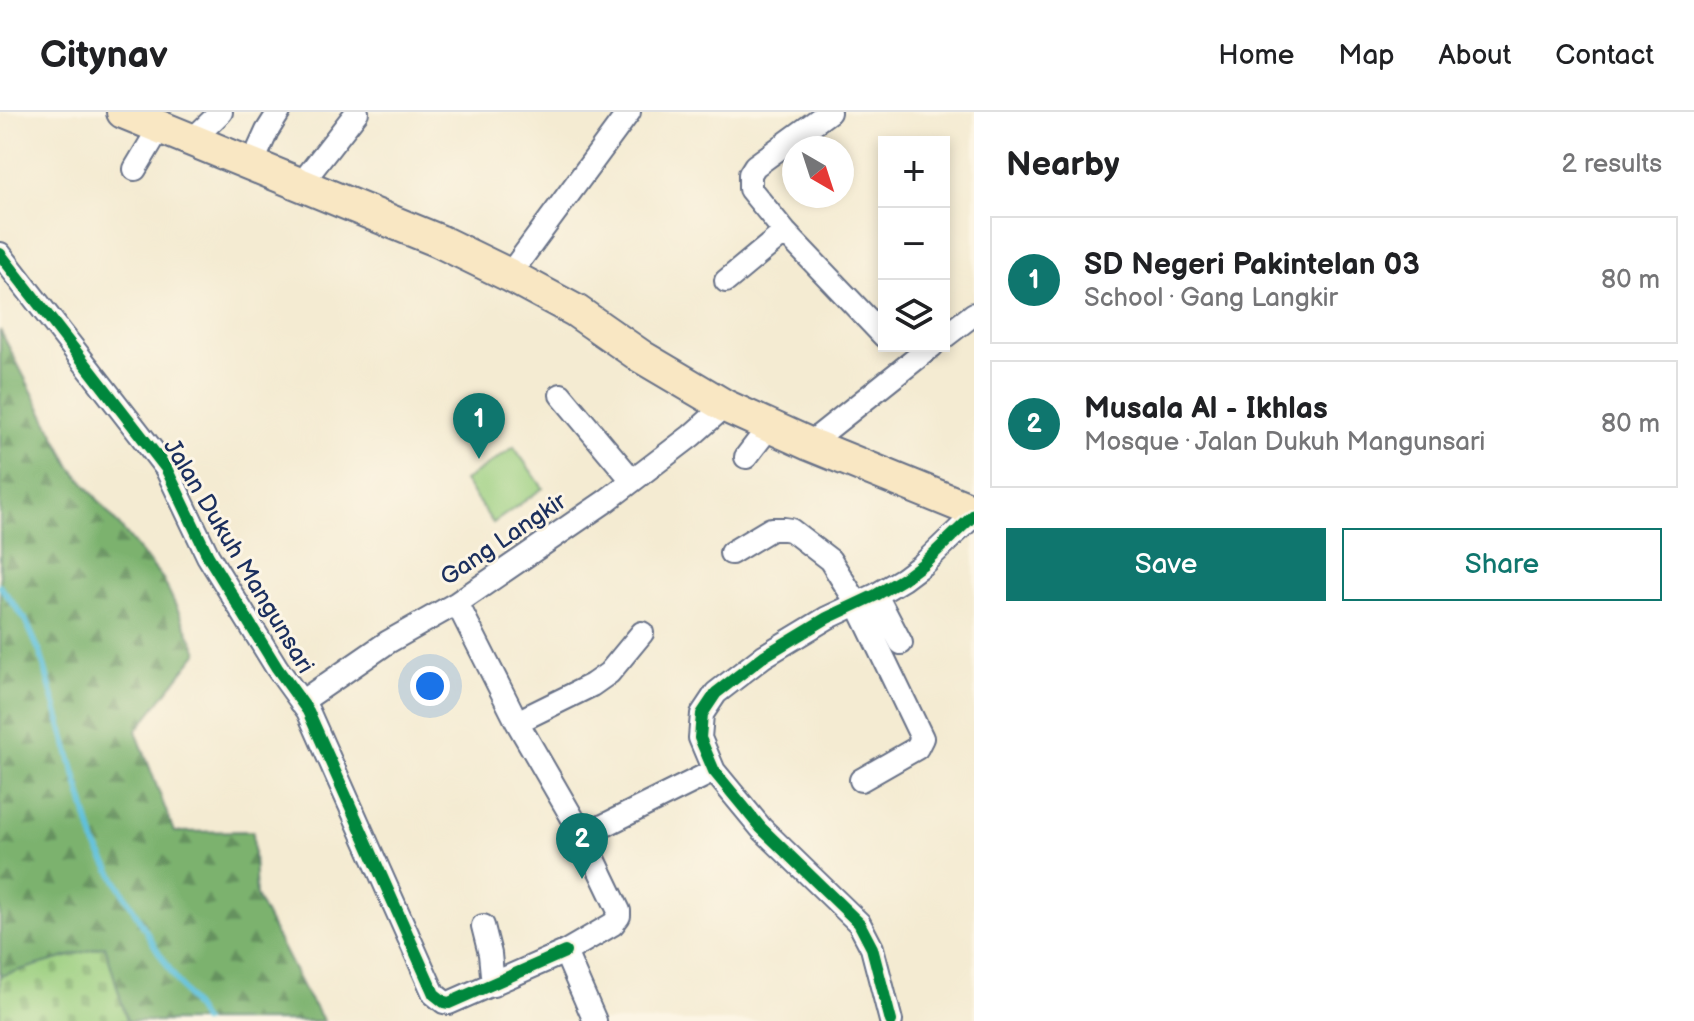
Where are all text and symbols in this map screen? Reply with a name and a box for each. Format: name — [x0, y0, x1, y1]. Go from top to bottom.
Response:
text: Citynav — [40, 33, 167, 78]
text: Home — [1218, 39, 1294, 72]
text: Map — [1338, 39, 1395, 72]
text: About — [1439, 39, 1511, 72]
text: Contact — [1555, 39, 1654, 72]
north arrow — [782, 136, 854, 208]
map controls — [878, 136, 950, 352]
button: + — [878, 136, 950, 208]
text: Nearby — [1006, 144, 1120, 185]
text: 2 results — [1562, 149, 1662, 180]
button: − — [878, 208, 950, 280]
text: SD Negeri Pakintelan 03 — [1084, 247, 1420, 283]
text: 1 — [1029, 265, 1039, 296]
text: 80 m — [1601, 265, 1660, 296]
button: layers — [878, 280, 950, 352]
text: School · Gang Langkir — [1084, 283, 1338, 314]
text: Musala Al - Ikhlas — [1084, 391, 1328, 427]
pin: 1 — [453, 393, 505, 459]
text: 2 — [1026, 409, 1042, 440]
text: 80 m — [1601, 409, 1660, 440]
text: Mosque · Jalan Dukuh Mangunsari — [1084, 427, 1485, 458]
street label: Jalan Dukuh Mangunsari — [157, 434, 320, 679]
street label: Gang Langkir — [435, 487, 572, 592]
button: Save — [1006, 528, 1326, 601]
button: Share — [1342, 528, 1662, 601]
your location — [410, 666, 450, 706]
pin: 2 — [556, 813, 608, 879]

